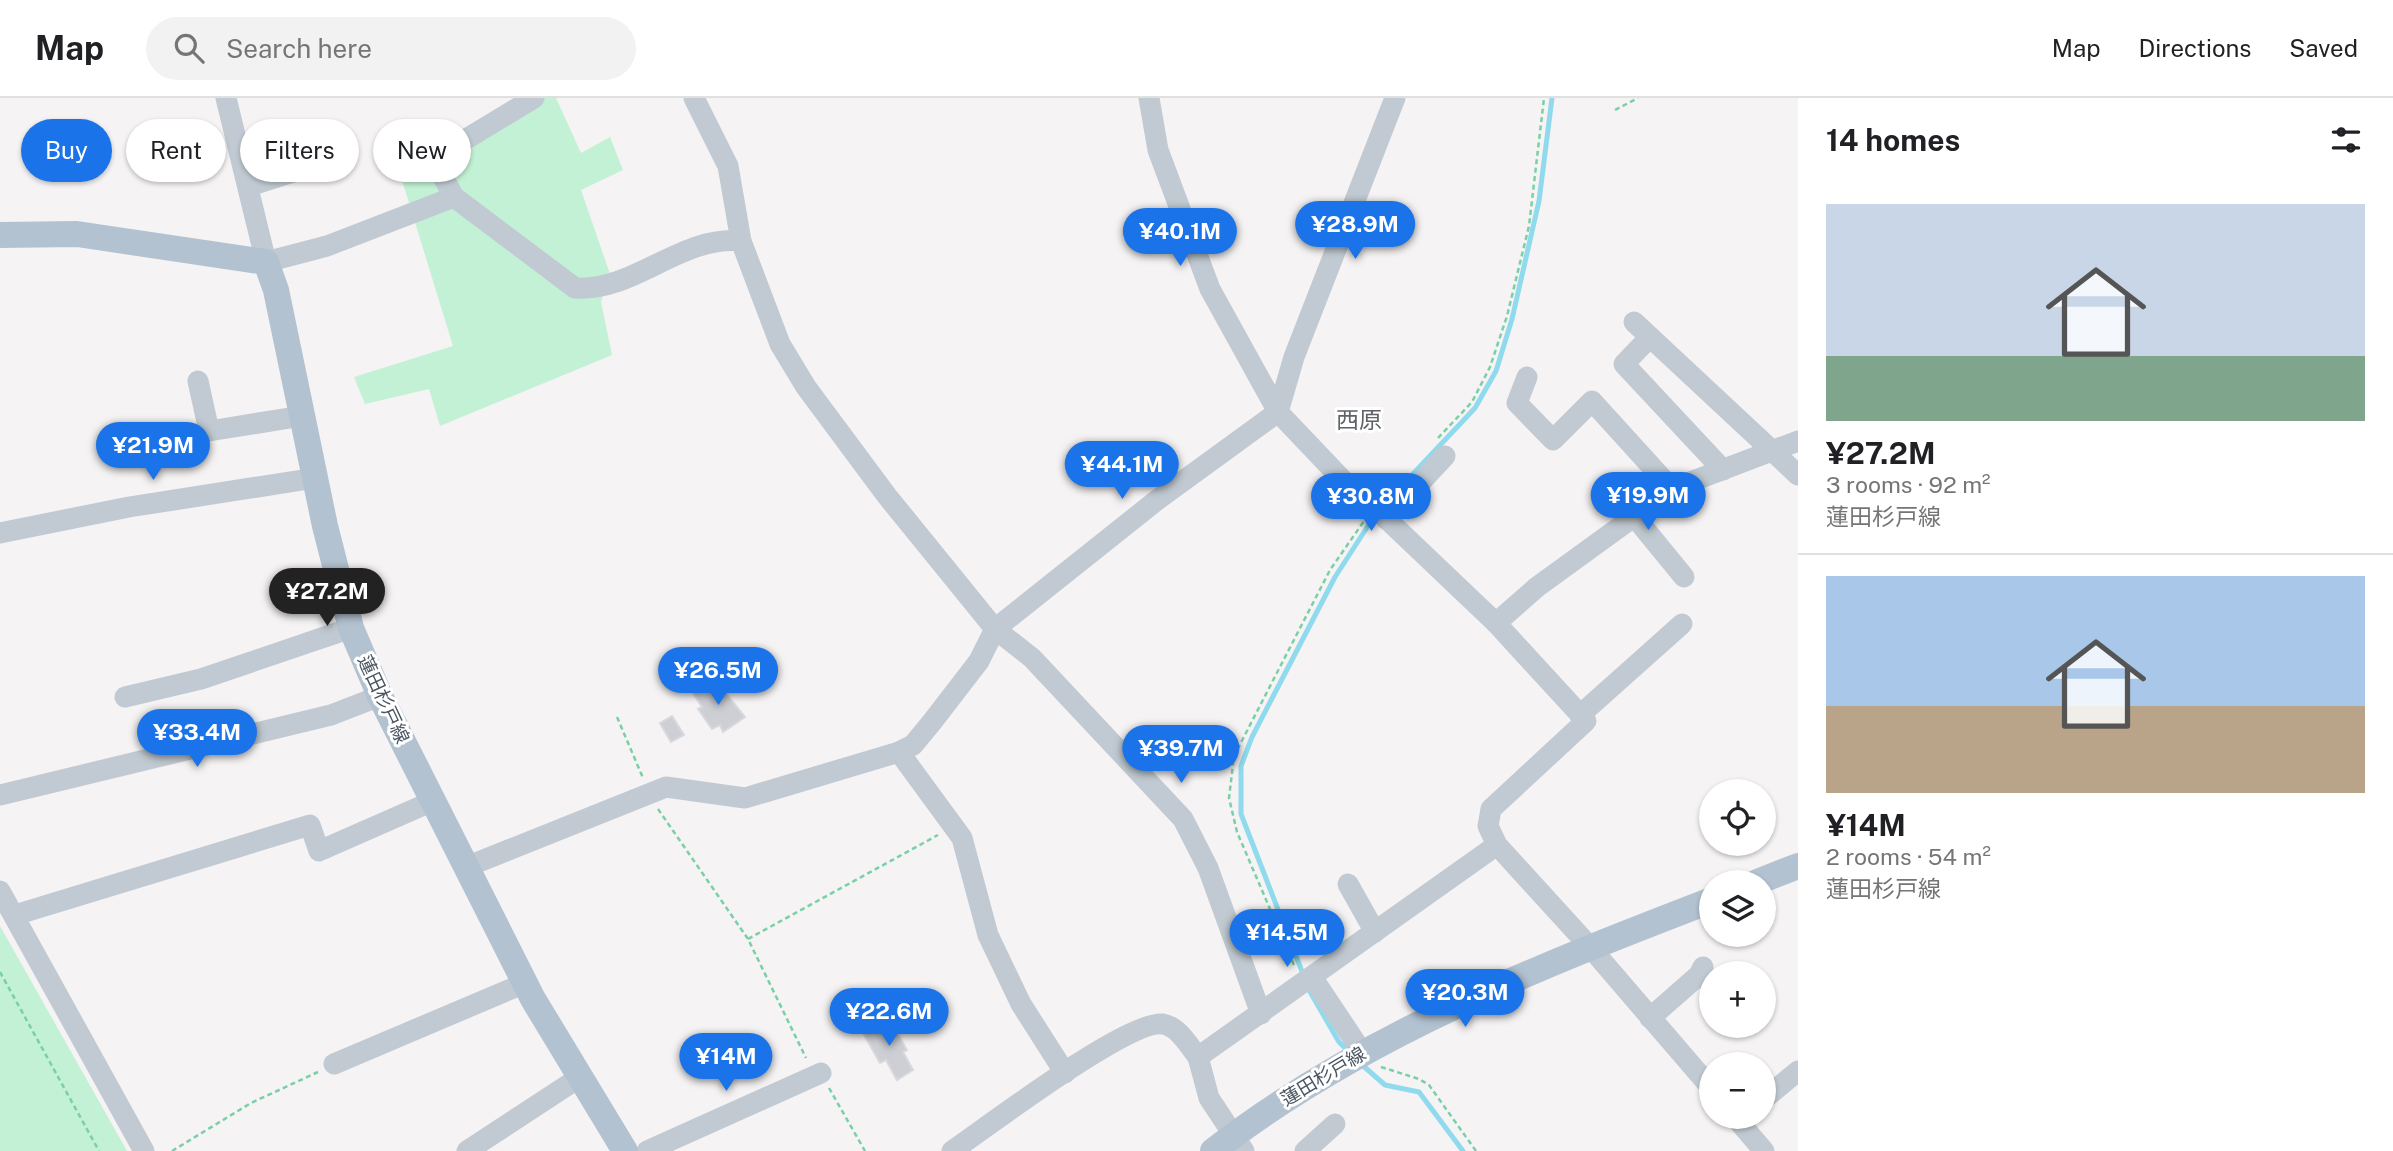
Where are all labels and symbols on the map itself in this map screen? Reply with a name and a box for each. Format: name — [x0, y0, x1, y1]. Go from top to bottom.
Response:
pin: ¥28.9M — [1298, 202, 1412, 261]
pin: ¥40.1M — [1123, 208, 1237, 268]
district label: 西原 — [1336, 406, 1382, 433]
pin: ¥21.9M — [96, 422, 210, 482]
pin: ¥44.1M — [1065, 442, 1179, 501]
pin: ¥19.9M — [1591, 472, 1705, 532]
pin: ¥30.8M — [1314, 474, 1428, 533]
pin: ¥27.2M — [270, 568, 384, 628]
pin: ¥26.5M — [661, 648, 775, 707]
street label: 蓮田杉戸線 — [354, 651, 414, 747]
pin: ¥33.4M — [140, 710, 254, 769]
pin: ¥39.7M — [1124, 726, 1238, 785]
pin: ¥14.5M — [1230, 910, 1344, 969]
pin: ¥20.3M — [1408, 970, 1522, 1029]
pin: ¥22.6M — [832, 988, 946, 1048]
pin: ¥14M — [685, 1034, 767, 1093]
street label: 蓮田杉戸線 — [1277, 1042, 1369, 1110]

